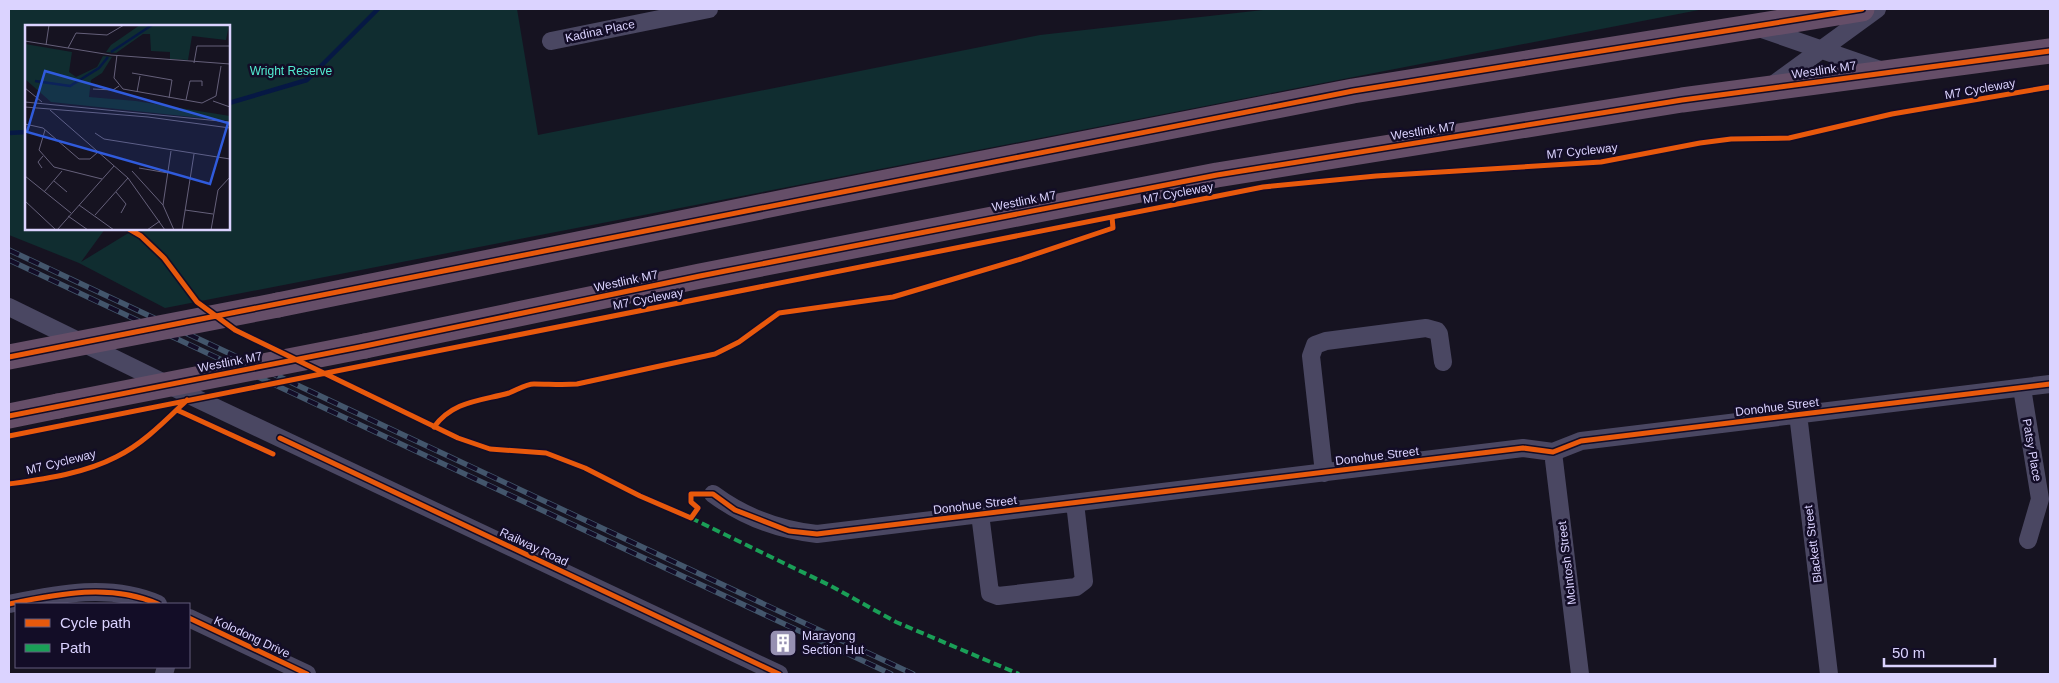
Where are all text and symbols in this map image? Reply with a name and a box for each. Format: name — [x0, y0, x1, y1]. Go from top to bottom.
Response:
street label: Kadina Place — [564, 17, 636, 45]
inset map — [25, 25, 230, 230]
street label: Westlink M7 — [1791, 58, 1858, 81]
park label: Wright Reserve — [250, 64, 333, 78]
street label: M7 Cycleway — [1944, 76, 2016, 102]
street label: Westlink M7 — [1390, 119, 1457, 143]
street label: M7 Cycleway — [1546, 140, 1618, 162]
street label: M7 Cycleway — [1142, 179, 1214, 207]
street label: Westlink M7 — [991, 188, 1058, 214]
street label: Westlink M7 — [593, 267, 660, 295]
street label: M7 Cycleway — [612, 285, 684, 313]
street label: Westlink M7 — [197, 349, 264, 375]
street label: Donohue Street — [1734, 395, 1820, 419]
street label: Patsy Place — [2020, 418, 2044, 483]
street label: Donohue Street — [1334, 444, 1420, 468]
street label: M7 Cycleway — [25, 447, 97, 477]
street label: Donohue Street — [932, 493, 1018, 517]
street label: Blackett Street — [1801, 504, 1825, 584]
street label: McIntosh Street — [1555, 520, 1579, 606]
street label: Railway Road — [497, 525, 571, 569]
legend — [15, 603, 190, 668]
street label: Kolodong Drive — [212, 613, 292, 661]
text: Cycle path — [60, 614, 131, 631]
building icon: Marayong Section Hut — [768, 628, 798, 658]
place label: Marayong Section Hut — [802, 629, 865, 657]
scale bar — [1884, 636, 1995, 668]
text: Path — [60, 639, 91, 656]
text: 50 m — [1892, 644, 1925, 661]

